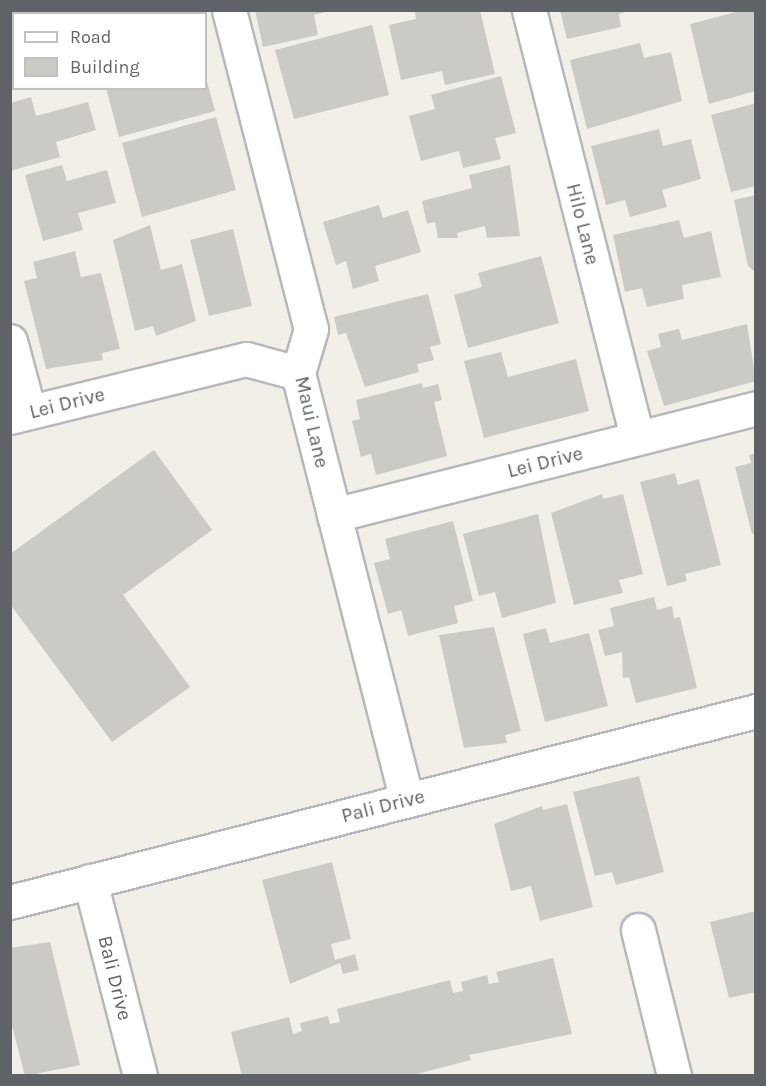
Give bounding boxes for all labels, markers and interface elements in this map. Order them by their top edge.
legend [12,12,207,90]
text: Road [70,26,111,48]
text: Building [70,56,140,78]
street label: Hilo Lane [561,181,605,267]
street label: Maui Lane [290,374,334,470]
street label: Lei Drive [27,382,107,424]
street label: Lei Drive [505,441,585,483]
street label: Pali Drive [339,784,427,828]
street label: Bali Drive [93,933,137,1023]

